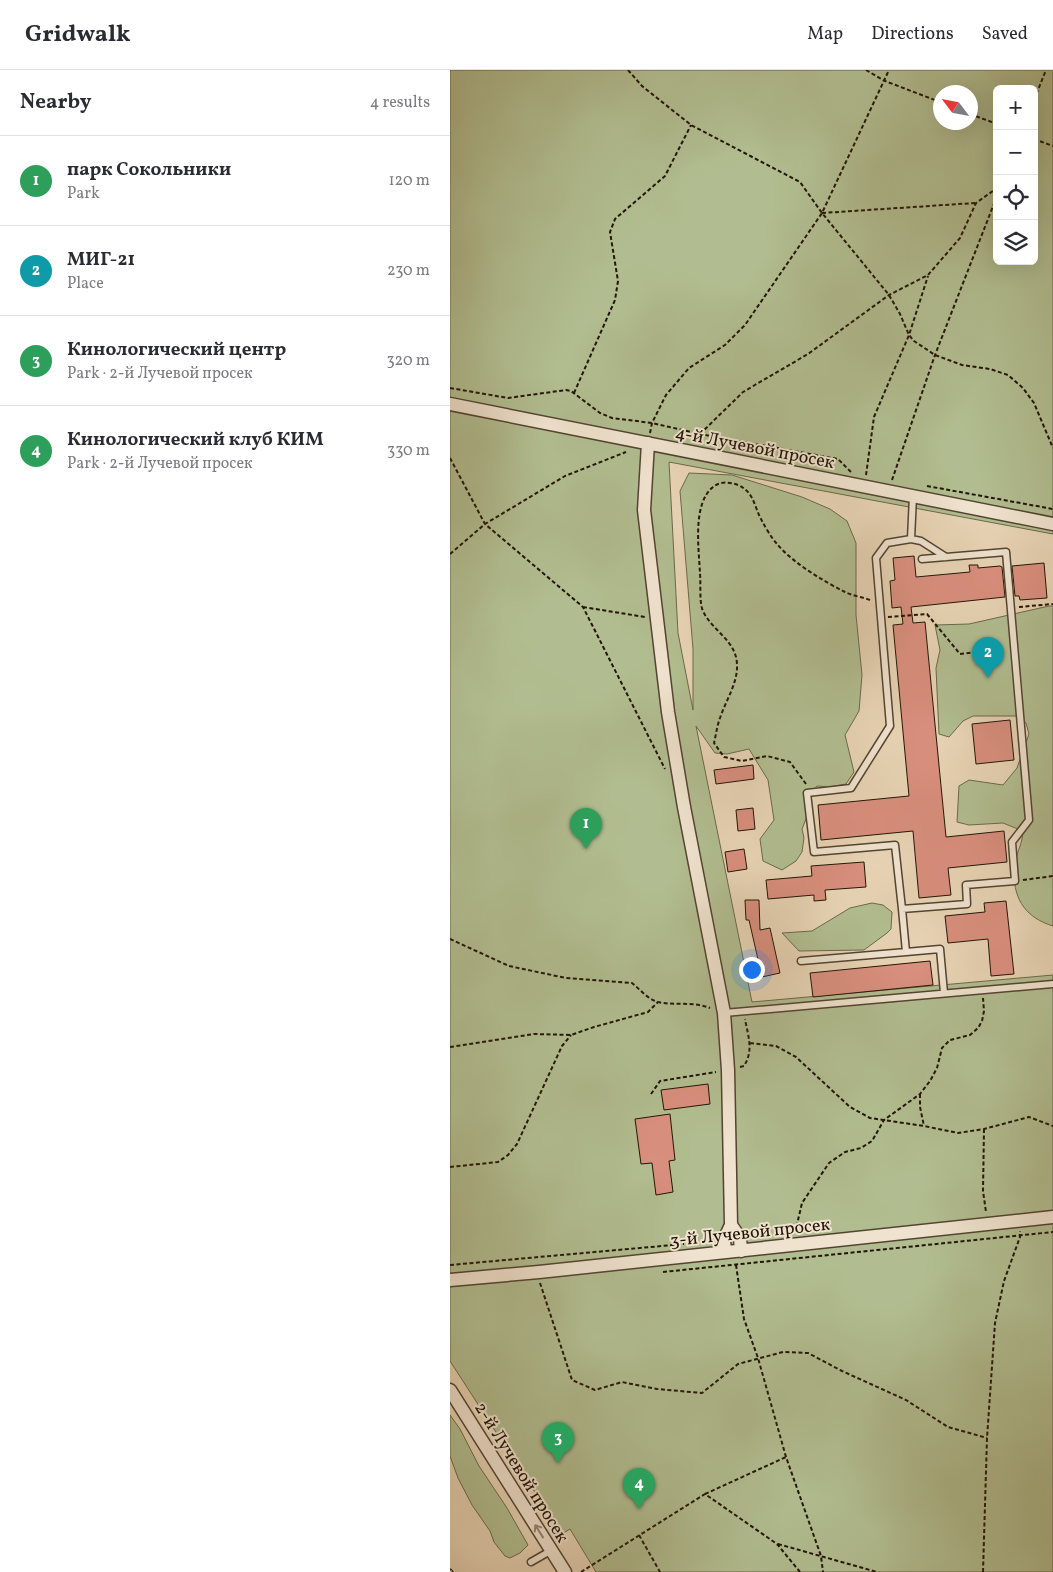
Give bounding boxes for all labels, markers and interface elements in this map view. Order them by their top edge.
text: Gridwalk [25,18,131,52]
text: Map [807,22,843,47]
text: Directions [871,22,954,47]
text: Saved [982,22,1028,47]
north arrow [933,85,978,130]
map controls [993,85,1038,265]
button: + [993,85,1038,130]
text: Nearby [20,88,91,117]
text: 4 results [370,92,430,114]
button: − [993,130,1038,175]
text: парк Сокольники [67,157,231,183]
text: 1 [33,170,39,192]
text: 120 m [388,170,430,192]
button: locate [993,175,1038,220]
text: Park [67,183,100,205]
button: layers [993,220,1038,265]
text: МИГ-21 [67,247,135,273]
text: 2 [32,260,40,282]
text: 230 m [387,260,430,282]
text: Place [67,273,104,295]
text: Кинологический центр [67,337,286,363]
text: 3 [32,350,40,372]
text: 320 m [386,350,430,372]
text: Park · 2-й Лучевой просек [67,363,253,385]
street label: 4-й Лучевой просек [673,421,837,476]
text: Кинологический клуб КИМ [67,427,324,453]
text: 4 [31,440,41,462]
text: 330 m [387,440,430,462]
text: Park · 2-й Лучевой просек [67,453,253,475]
pin: 2 [972,637,1004,678]
pin: 1 [570,808,602,849]
your location [739,957,765,983]
street label: 3-й Лучевой просек [669,1213,832,1254]
street label: 2-й Лучевой просек [467,1398,574,1548]
pin: 3 [542,1422,574,1463]
pin: 4 [623,1468,655,1509]
one-way arrow [534,1524,544,1538]

